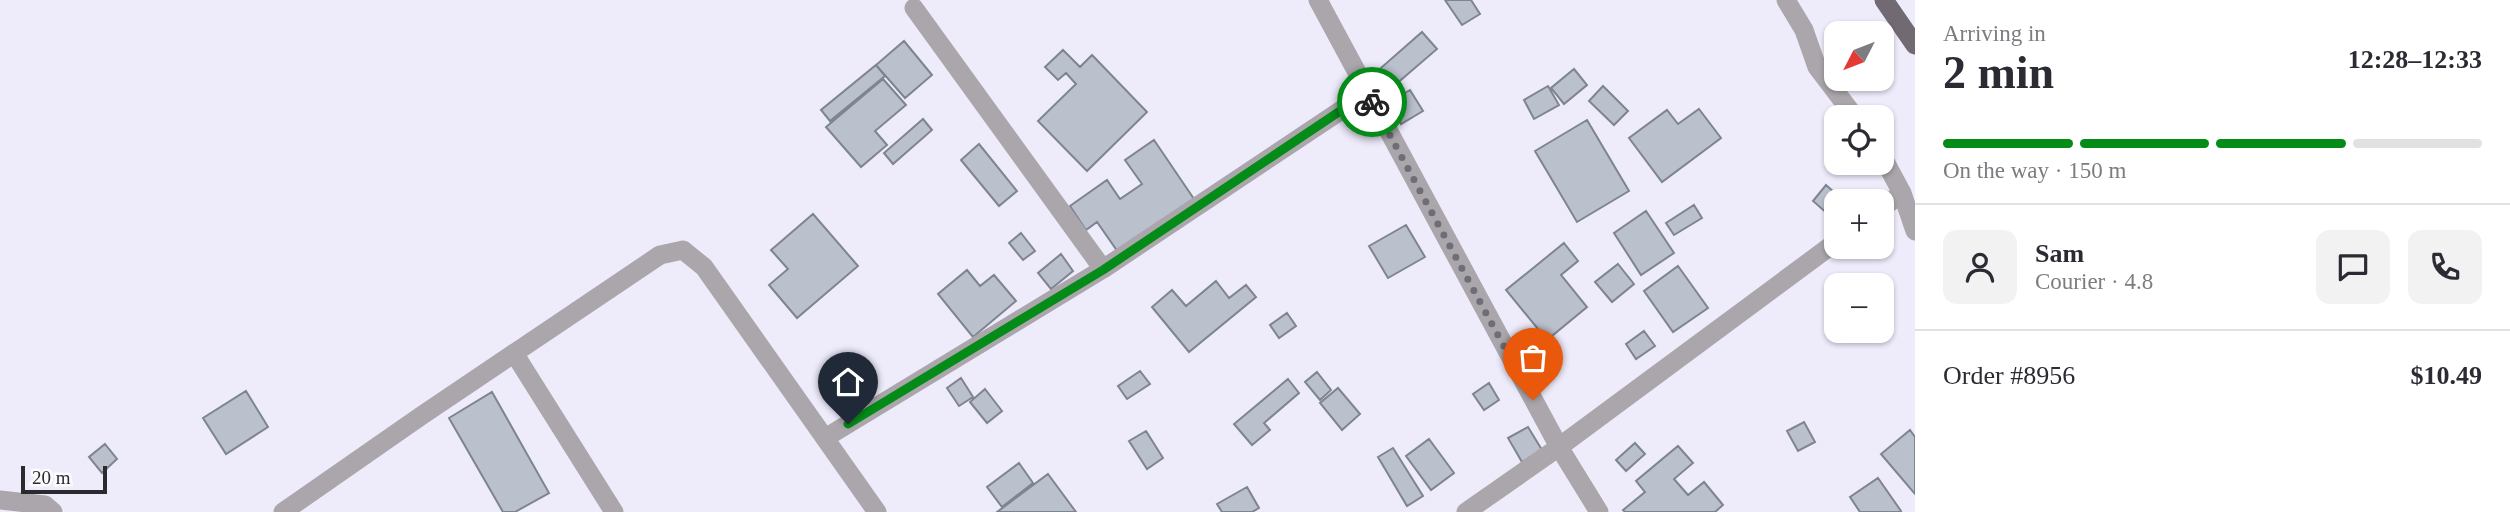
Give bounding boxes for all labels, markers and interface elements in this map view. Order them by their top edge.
north arrow [1824,21,1894,91]
map controls [1824,21,1894,343]
text: Arriving in [1943,21,2046,46]
text: 12:28–12:33 [2348,45,2482,74]
text: 2 min [1943,47,2054,98]
courier [1337,67,1407,137]
icon: bike [1353,83,1391,121]
button: locate [1824,105,1894,175]
text: On the way · 150 m [1943,158,2126,183]
button: + [1824,189,1894,259]
button: person [1943,230,2017,304]
button: chat [2316,230,2390,304]
button: phone [2408,230,2482,304]
text: Sam [2035,239,2084,268]
text: Courier · 4.8 [2035,269,2153,294]
button: − [1824,273,1894,343]
pin [1503,328,1563,400]
icon: bag [1514,339,1552,377]
pin [818,352,878,424]
text: Order #8956 [1943,361,2075,390]
text: $10.49 [2411,361,2482,390]
icon: home [829,363,867,401]
scale bar [21,463,107,495]
text: 20 m [32,467,71,488]

